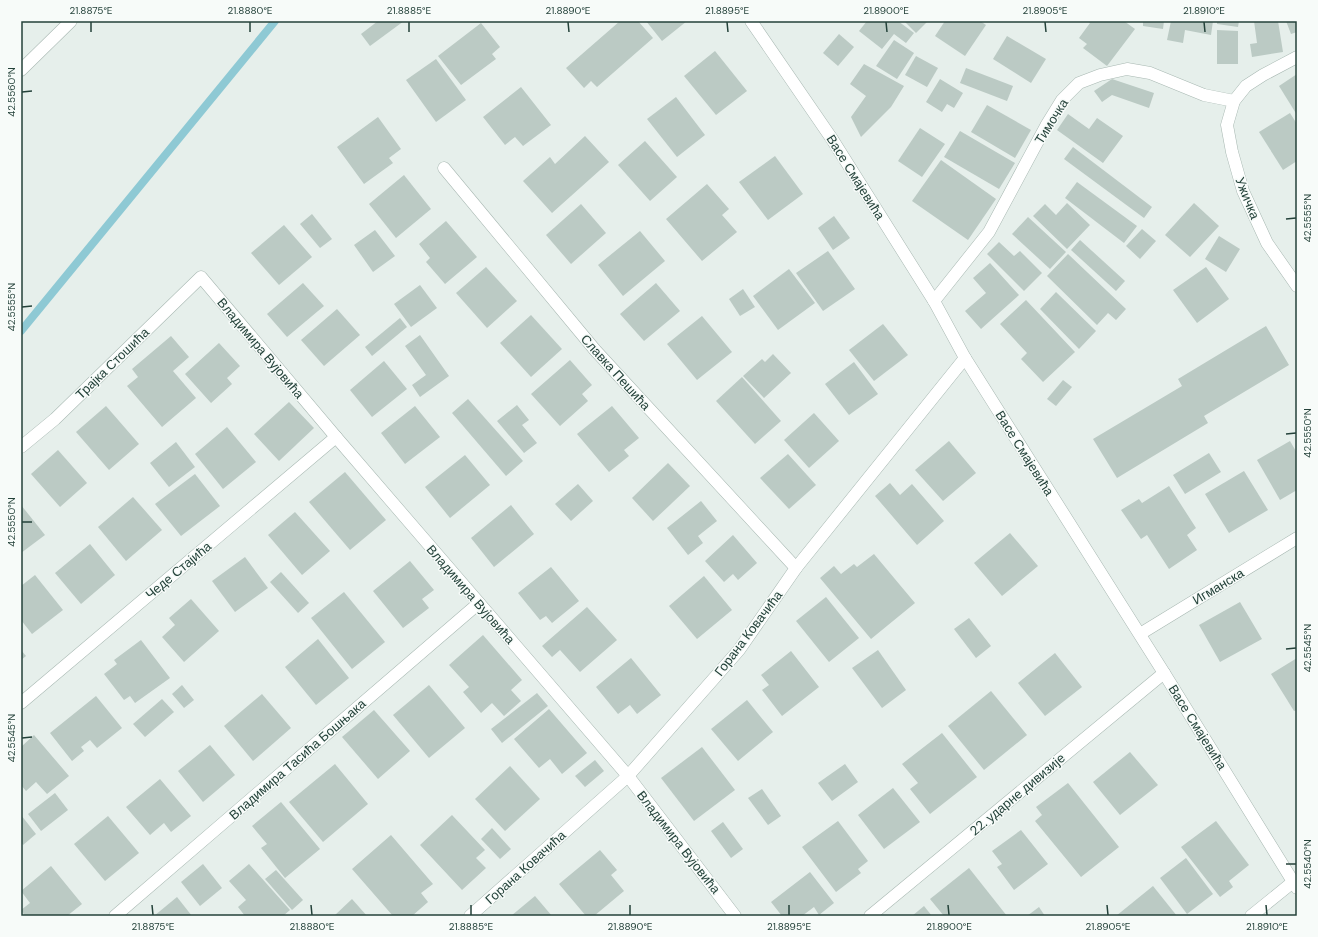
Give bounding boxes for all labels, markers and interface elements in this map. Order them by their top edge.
text: 21.8875°E [70,4,113,17]
text: 21.8880°E [227,4,273,17]
text: 21.8885°E [387,4,431,17]
text: 21.8890°E [546,4,591,17]
text: 21.8895°E [705,4,749,17]
text: 21.8900°E [863,4,909,17]
text: 21.8905°E [1023,4,1068,17]
text: 21.8910°E [1183,4,1225,17]
text: 42.5560°N [5,67,18,117]
street label: Тимочка [1031,95,1072,147]
street label: Васе Смајевића [823,131,889,224]
street label: Ужичка [1231,175,1264,222]
text: 42.5555°N [1301,194,1314,242]
text: 42.5555°N [5,283,18,331]
street label: Владимира Вујовића [214,295,308,403]
street label: Трајка Стошића [72,323,153,403]
street label: Славка Пешића [577,331,655,414]
street label: Васе Смајевића [992,407,1058,500]
text: 42.5550°N [1301,408,1314,458]
text: 42.5550°N [5,497,18,547]
street label: Чеде Стајића [142,537,215,603]
street label: Владимира Вујовића [423,541,519,648]
street label: Игманска [1189,564,1248,608]
street label: Горана Ковачића [711,587,787,679]
text: 42.5545°N [1301,624,1314,672]
street label: Васе Смајевића [1165,681,1231,774]
street label: Владимира Тасића Бошњака [225,695,370,823]
text: 42.5545°N [5,714,18,762]
street label: 22. ударне дивизије [966,750,1069,839]
street label: Владимира Вујовића [633,787,725,898]
street label: Горана Ковачића [481,826,570,908]
text: 42.5540°N [1301,839,1314,889]
text: 21.8875°E [132,920,175,933]
text: 21.8880°E [289,920,335,933]
text: 21.8885°E [449,920,493,933]
text: 21.8890°E [608,920,653,933]
text: 21.8895°E [767,920,811,933]
text: 21.8900°E [926,920,972,933]
text: 21.8905°E [1086,920,1131,933]
text: 21.8910°E [1246,920,1288,933]

